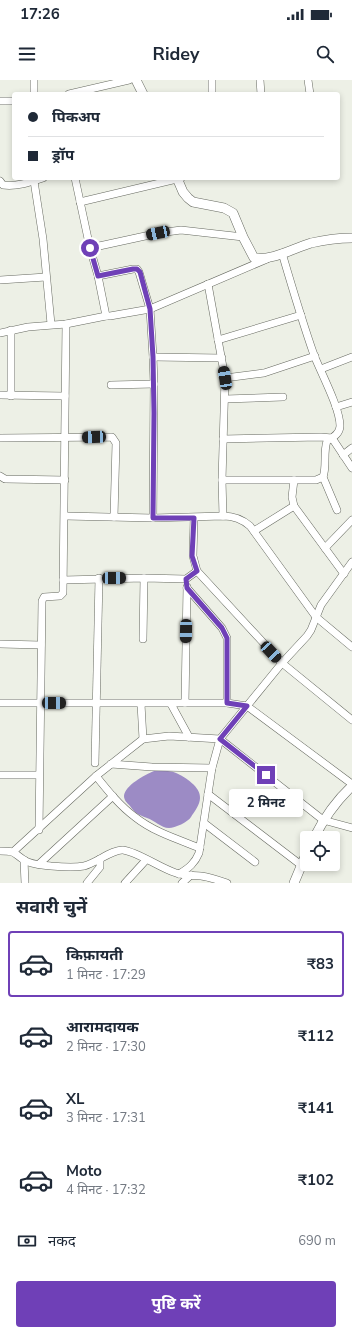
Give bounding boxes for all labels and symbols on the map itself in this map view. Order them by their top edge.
car [145,225,171,241]
route start [81,239,99,257]
car [217,365,233,391]
car [82,431,106,443]
car [102,572,126,584]
car [180,619,192,643]
car [258,639,284,665]
car [42,697,66,709]
route end [257,766,275,784]
callout: 2 मिनट [229,789,303,817]

